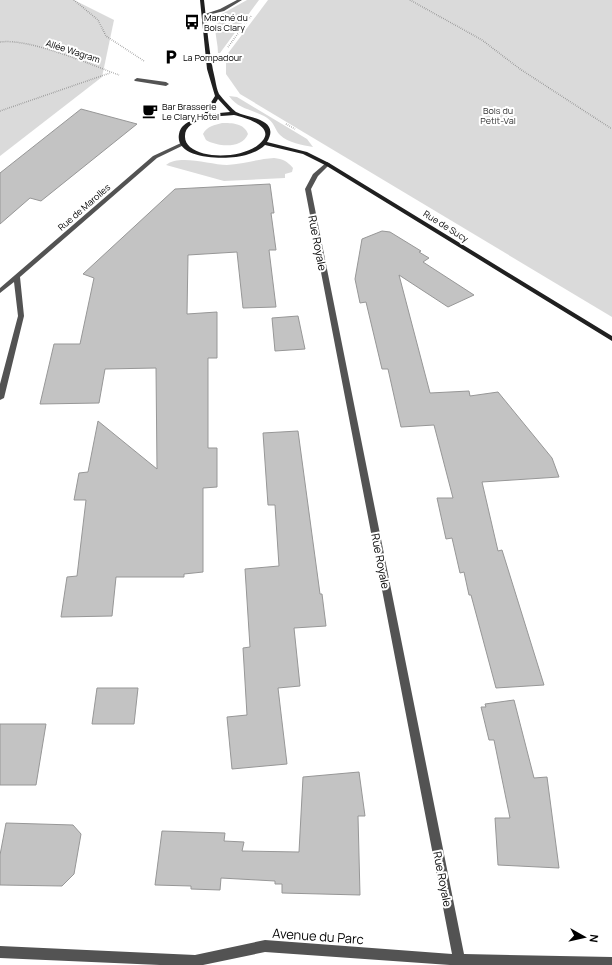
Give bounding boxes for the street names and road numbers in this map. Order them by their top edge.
street label: Allée Wagram [44,36,102,66]
street label: Rue de Marolles [55,180,113,233]
street label: Rue de Sucy [421,207,471,245]
street label: Rue Royale [305,214,331,272]
street label: Rue Royale [368,532,394,590]
street label: Rue Royale [430,850,456,908]
street label: Avenue du Parc [272,924,364,948]

